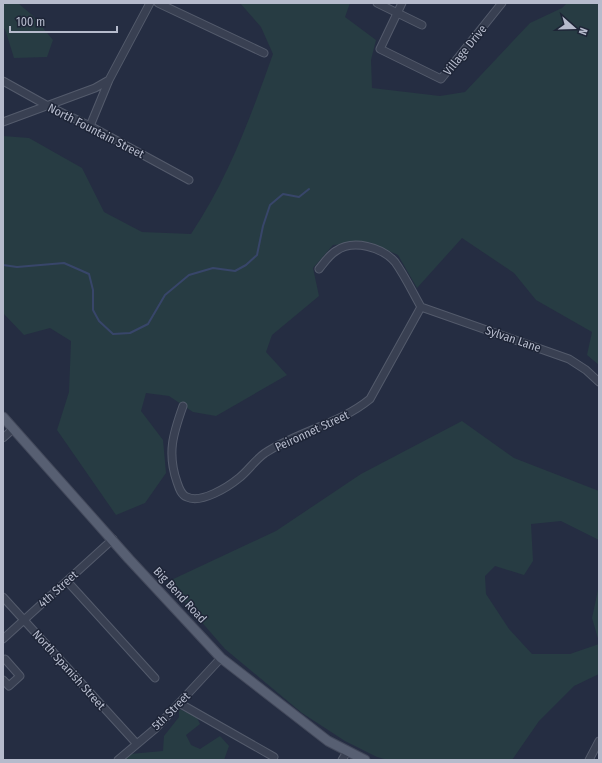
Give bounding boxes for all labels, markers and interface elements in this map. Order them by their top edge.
scale bar [10,8,117,34]
north arrow [554,8,594,48]
text: 100 m [16,15,45,29]
street label: Village Drive [440,22,490,78]
text: N [576,26,590,37]
street label: North Fountain Street [46,101,146,161]
street label: Sylvan Lane [483,323,543,355]
street label: Peironnet Street [273,408,351,454]
street label: Big Bend Road [151,564,209,626]
street label: 4th Street [35,568,81,610]
street label: North Spanish Street [30,627,108,713]
street label: 5th Street [149,689,193,733]

